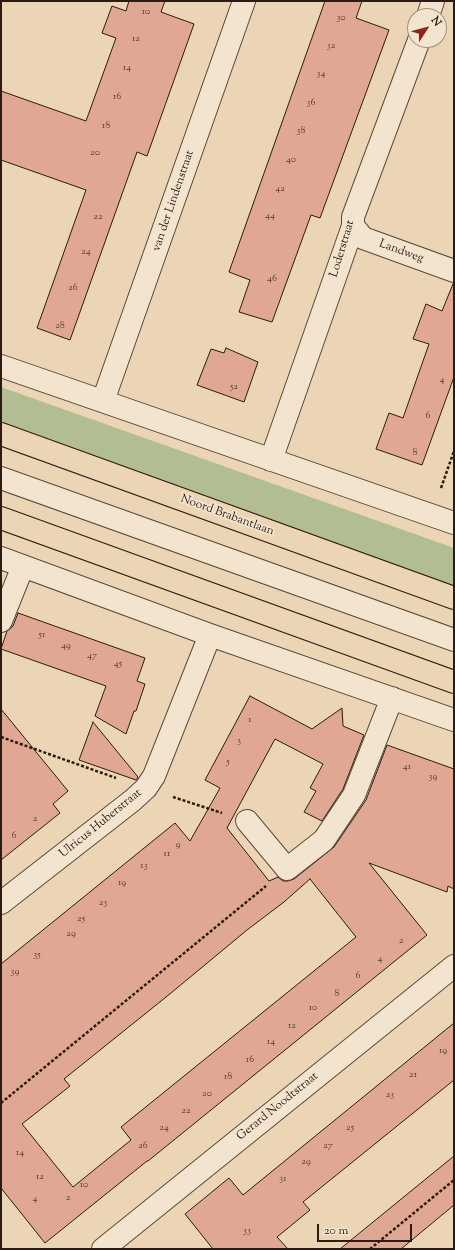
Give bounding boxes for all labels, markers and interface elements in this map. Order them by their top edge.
house number: 10 [142,6,150,18]
north arrow [407,8,447,48]
house number: 30 [336,12,346,24]
text: N [427,13,445,30]
house number: 12 [132,33,140,45]
house number: 32 [327,40,335,52]
house number: 14 [123,62,131,74]
house number: 34 [316,68,326,80]
house number: 16 [113,91,121,103]
house number: 36 [307,97,315,109]
house number: 18 [102,120,110,132]
house number: 38 [296,125,306,137]
house number: 20 [90,147,100,159]
street label: van der Lindenstraat [150,148,198,254]
house number: 40 [286,154,296,166]
house number: 42 [275,183,285,195]
house number: 44 [265,210,275,222]
house number: 22 [93,211,103,223]
street label: Loderstraat [328,219,358,279]
street label: Landweg [377,237,425,267]
house number: 24 [81,246,91,258]
house number: 46 [267,273,277,285]
house number: 26 [68,282,78,294]
house number: 28 [55,320,65,332]
house number: 4 [439,374,445,386]
house number: 52 [230,381,238,393]
house number: 6 [426,410,430,422]
house number: 8 [413,447,417,459]
street label: Noord Brabantlaan [178,492,276,540]
house number: 51 [39,629,45,641]
house number: 49 [61,640,71,652]
house number: 47 [87,650,97,662]
house number: 45 [114,658,122,670]
house number: 1 [248,714,252,726]
house number: 3 [237,735,241,747]
house number: 5 [226,756,230,768]
house number: 41 [403,761,411,773]
house number: 39 [429,771,437,783]
street label: Ulricus Huberstraat [57,786,145,862]
house number: 2 [33,813,37,825]
house number: 6 [12,830,16,842]
house number: 9 [176,839,180,851]
house number: 11 [164,848,170,860]
house number: 13 [140,860,148,872]
house number: 19 [118,877,126,889]
house number: 23 [99,897,107,909]
house number: 25 [77,913,85,925]
house number: 29 [66,928,76,940]
house number: 2 [399,935,403,947]
house number: 35 [33,949,41,961]
house number: 4 [377,953,383,965]
house number: 39 [11,966,19,978]
house number: 6 [356,970,360,982]
house number: 8 [335,988,339,1000]
house number: 10 [309,1002,317,1014]
house number: 12 [288,1020,296,1032]
house number: 14 [267,1036,275,1048]
house number: 19 [439,1045,447,1057]
house number: 16 [246,1054,254,1066]
house number: 21 [409,1069,417,1081]
street label: Gerard Noodtstraat [234,1070,322,1144]
house number: 18 [224,1071,232,1083]
house number: 20 [202,1088,212,1100]
house number: 23 [386,1089,394,1101]
house number: 22 [181,1105,191,1117]
house number: 24 [159,1122,169,1134]
house number: 25 [346,1122,354,1134]
house number: 26 [138,1140,148,1152]
house number: 27 [323,1140,333,1152]
house number: 14 [16,1147,24,1159]
house number: 29 [301,1156,311,1168]
house number: 12 [36,1171,44,1183]
house number: 31 [279,1173,287,1185]
house number: 10 [80,1179,88,1191]
house number: 2 [66,1192,70,1204]
house number: 4 [32,1193,38,1205]
scale bar [319,1216,414,1242]
text: 20 m [324,1222,348,1240]
house number: 33 [243,1225,251,1237]

